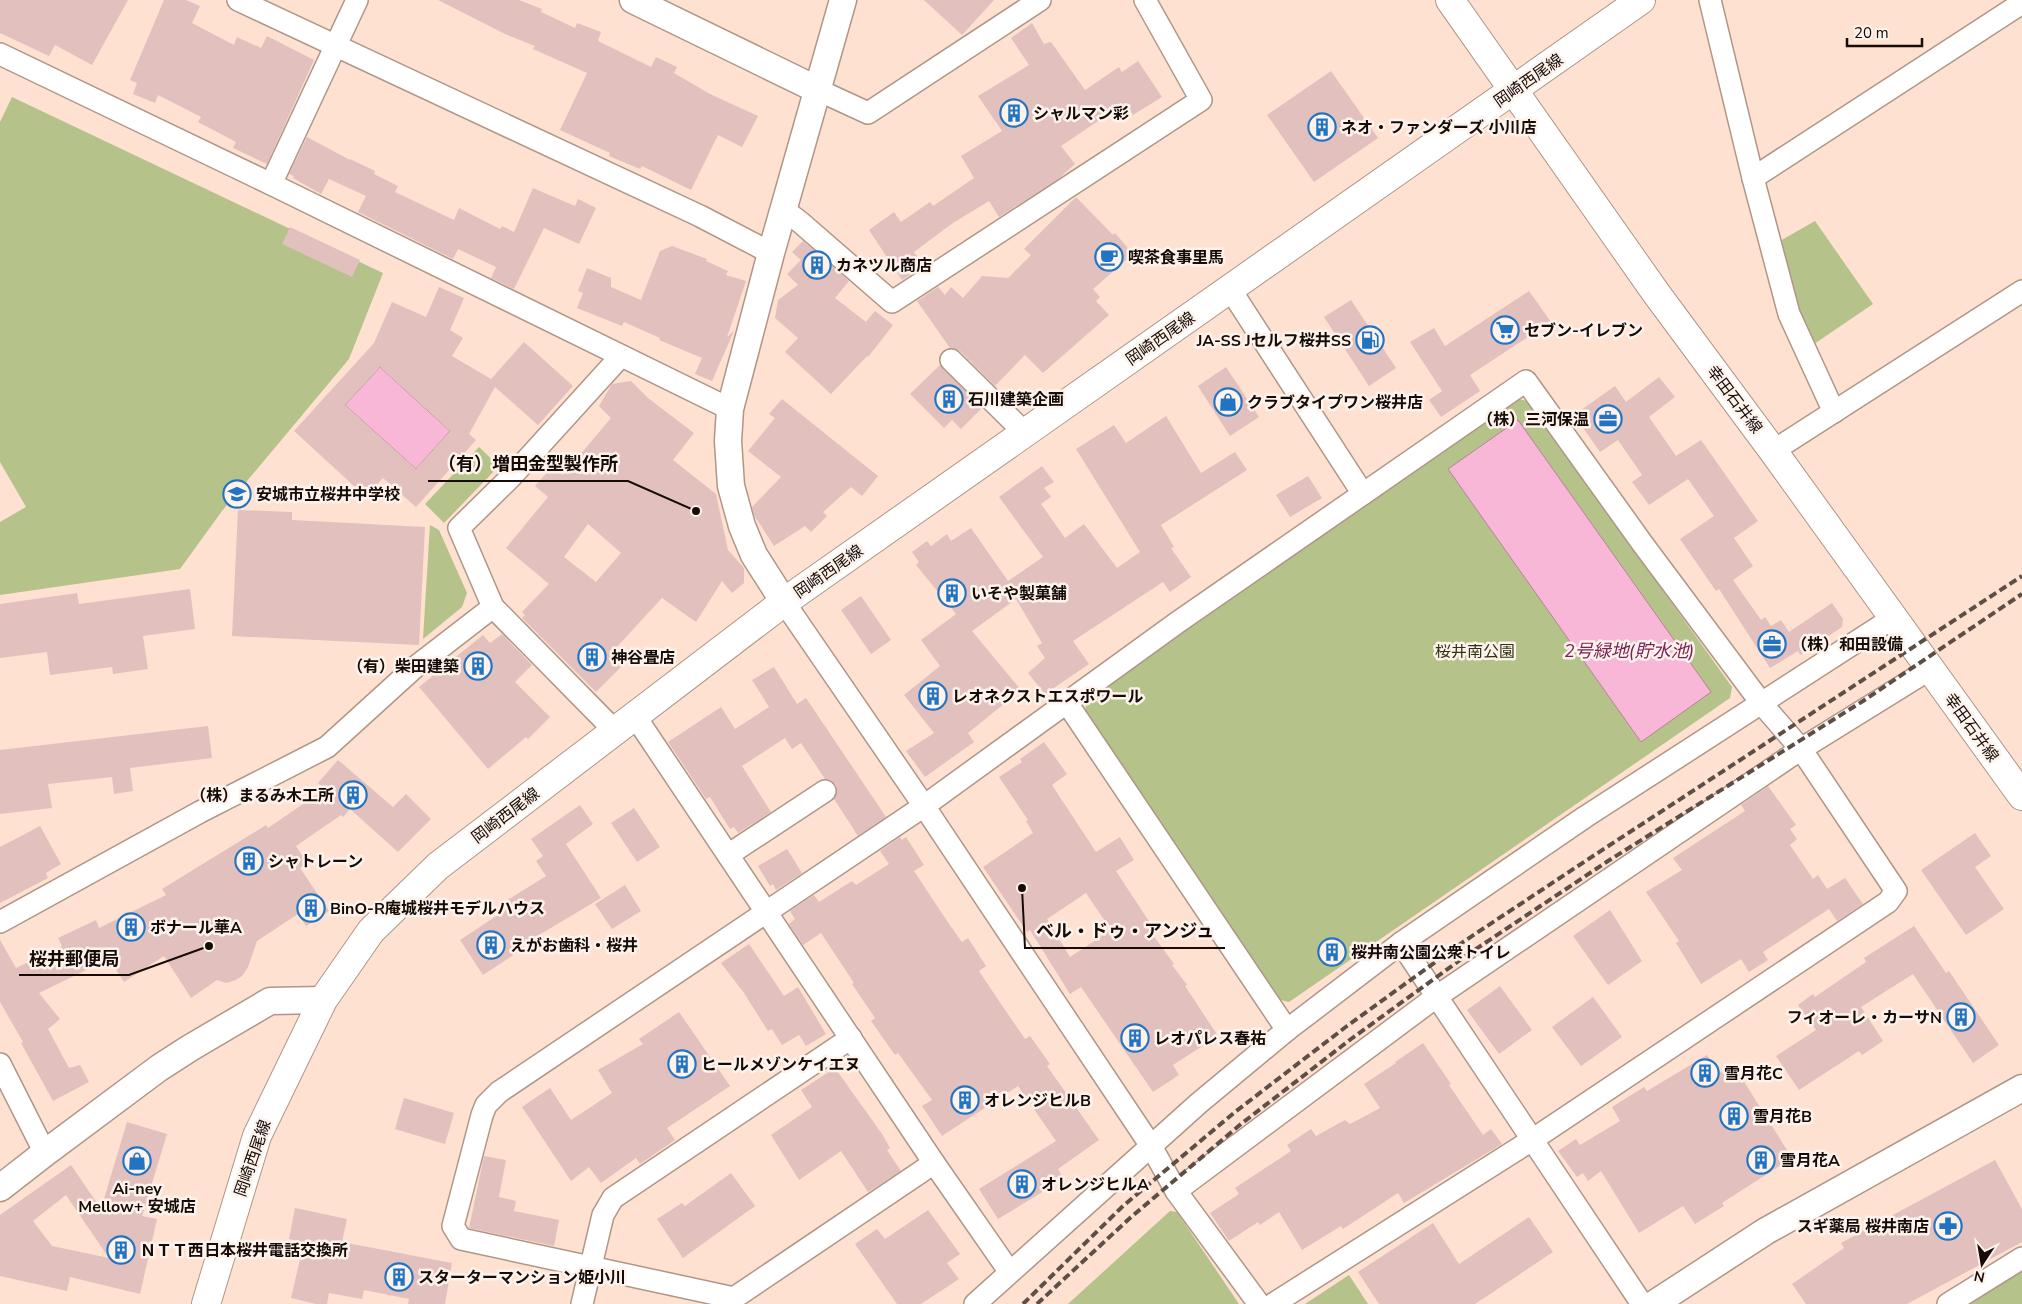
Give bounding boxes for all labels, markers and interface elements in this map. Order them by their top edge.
scale bar [1847,15,1922,47]
text: 20 m [1854,23,1889,43]
street label: 岡崎西尾線 [1489,49,1568,113]
building icon: シャルマン彩 [999,98,1029,128]
place label: シャルマン彩 [1033,103,1129,125]
building icon: ネオ・ファンダーズ 小川店 [1307,112,1337,142]
place label: ネオ・ファンダーズ 小川店 [1341,117,1537,139]
cafe icon: 喫茶食事里馬 [1094,242,1124,272]
place label: 喫茶食事里馬 [1128,247,1224,269]
building icon: カネツル商店 [802,250,832,280]
place label: カネツル商店 [836,255,932,277]
street label: 岡崎西尾線 [1121,307,1200,371]
supermarket icon: セブン-イレブン [1490,315,1520,345]
place label: セブン-イレブン [1524,320,1643,342]
fuel station icon: JA-SS Jセルフ桜井SS [1355,325,1385,355]
place label: JA-SS Jセルフ桜井SS [1196,330,1351,352]
street label: 幸田石井線 [1701,361,1767,438]
building icon: 石川建築企画 [934,384,964,414]
shop icon: クラブタイプワン桜井店 [1213,387,1243,417]
place label: 石川建築企画 [968,389,1064,411]
place label: クラブタイプワン桜井店 [1247,392,1423,414]
office icon: （株）三河保温 [1593,404,1623,434]
place label: （株）三河保温 [1477,409,1589,431]
callout: （有）増田金型製作所 [428,448,628,481]
text: （有）増田金型製作所 [438,452,618,476]
school or university icon: 安城市立桜井中学校 [222,479,252,509]
place label: 安城市立桜井中学校 [256,484,400,506]
street label: 岡崎西尾線 [789,540,868,604]
building icon: いそや製菓舗 [937,578,967,608]
place label: いそや製菓舗 [971,583,1067,605]
office icon: （株）和田設備 [1757,629,1787,659]
place label: （株）和田設備 [1791,634,1903,656]
water label: 2号緑地(貯水池) [1564,639,1694,663]
park label: 桜井南公園 [1435,641,1515,663]
building icon: 神谷畳店 [577,642,607,672]
place label: 神谷畳店 [611,647,675,669]
building icon: （有）柴田建築 [463,651,493,681]
place label: （有）柴田建築 [347,656,459,678]
building icon: レオネクストエスポワール [918,681,948,711]
place label: レオネクストエスポワール [952,686,1144,708]
street label: 幸田石井線 [1939,689,2004,766]
building icon: （株）まるみ木工所 [338,780,368,810]
street label: 岡崎西尾線 [467,783,544,849]
place label: （株）まるみ木工所 [190,785,334,807]
building icon: シャトレーン [234,846,264,876]
place label: シャトレーン [268,851,363,873]
building icon: BinO‐R庵城桜井モデルハウス [296,893,326,923]
place label: BinO‐R庵城桜井モデルハウス [330,898,545,920]
building icon: ボナール華A [116,912,146,942]
callout: ベル・ドゥ・アンジュ [1025,915,1225,948]
place label: ボナール華A [150,917,242,939]
text: ベル・ドゥ・アンジュ [1036,919,1214,943]
building icon: えがお歯科・桜井 [476,930,506,960]
place label: えがお歯科・桜井 [510,935,638,957]
building icon: 桜井南公園公衆トイレ [1317,937,1347,967]
callout: 桜井郵便局 [19,942,129,975]
place label: 桜井南公園公衆トイレ [1351,942,1511,964]
text: 桜井郵便局 [29,947,119,971]
building icon: フィオーレ・カーサN [1946,1002,1976,1032]
place label: フィオーレ・カーサN [1787,1007,1942,1029]
building icon: レオパレス春祐 [1120,1023,1150,1053]
place label: レオパレス春祐 [1154,1028,1266,1050]
building icon: ヒールメゾンケイエヌ [667,1049,697,1079]
place label: ヒールメゾンケイエヌ [701,1054,861,1076]
building icon: 雪月花C [1690,1058,1720,1088]
place label: 雪月花C [1724,1063,1783,1085]
building icon: オレンジヒルB [950,1085,980,1115]
place label: オレンジヒルB [984,1090,1091,1112]
building icon: 雪月花B [1719,1101,1749,1131]
place label: 雪月花B [1753,1106,1812,1128]
street label: 岡崎西尾線 [230,1117,276,1200]
building icon: 雪月花A [1746,1145,1776,1175]
shop icon: Ai-ney Mellow+ 安城店 [122,1146,152,1176]
place label: 雪月花A [1780,1150,1840,1172]
building icon: オレンジヒルA [1007,1169,1037,1199]
place label: オレンジヒルA [1041,1174,1149,1196]
place label: Ai-ney Mellow+ 安城店 [78,1178,196,1218]
pharmacy icon: スギ薬局 桜井南店 [1933,1211,1963,1241]
place label: スギ薬局 桜井南店 [1797,1216,1929,1238]
building icon: ＮＴＴ西日本桜井電話交換所 [106,1235,136,1265]
north arrow [1957,1239,2007,1289]
place label: ＮＴＴ西日本桜井電話交換所 [140,1240,348,1262]
building icon: スターターマンション姫小川 [384,1262,414,1292]
text: N [1972,1266,1987,1287]
place label: スターターマンション姫小川 [418,1267,626,1289]

